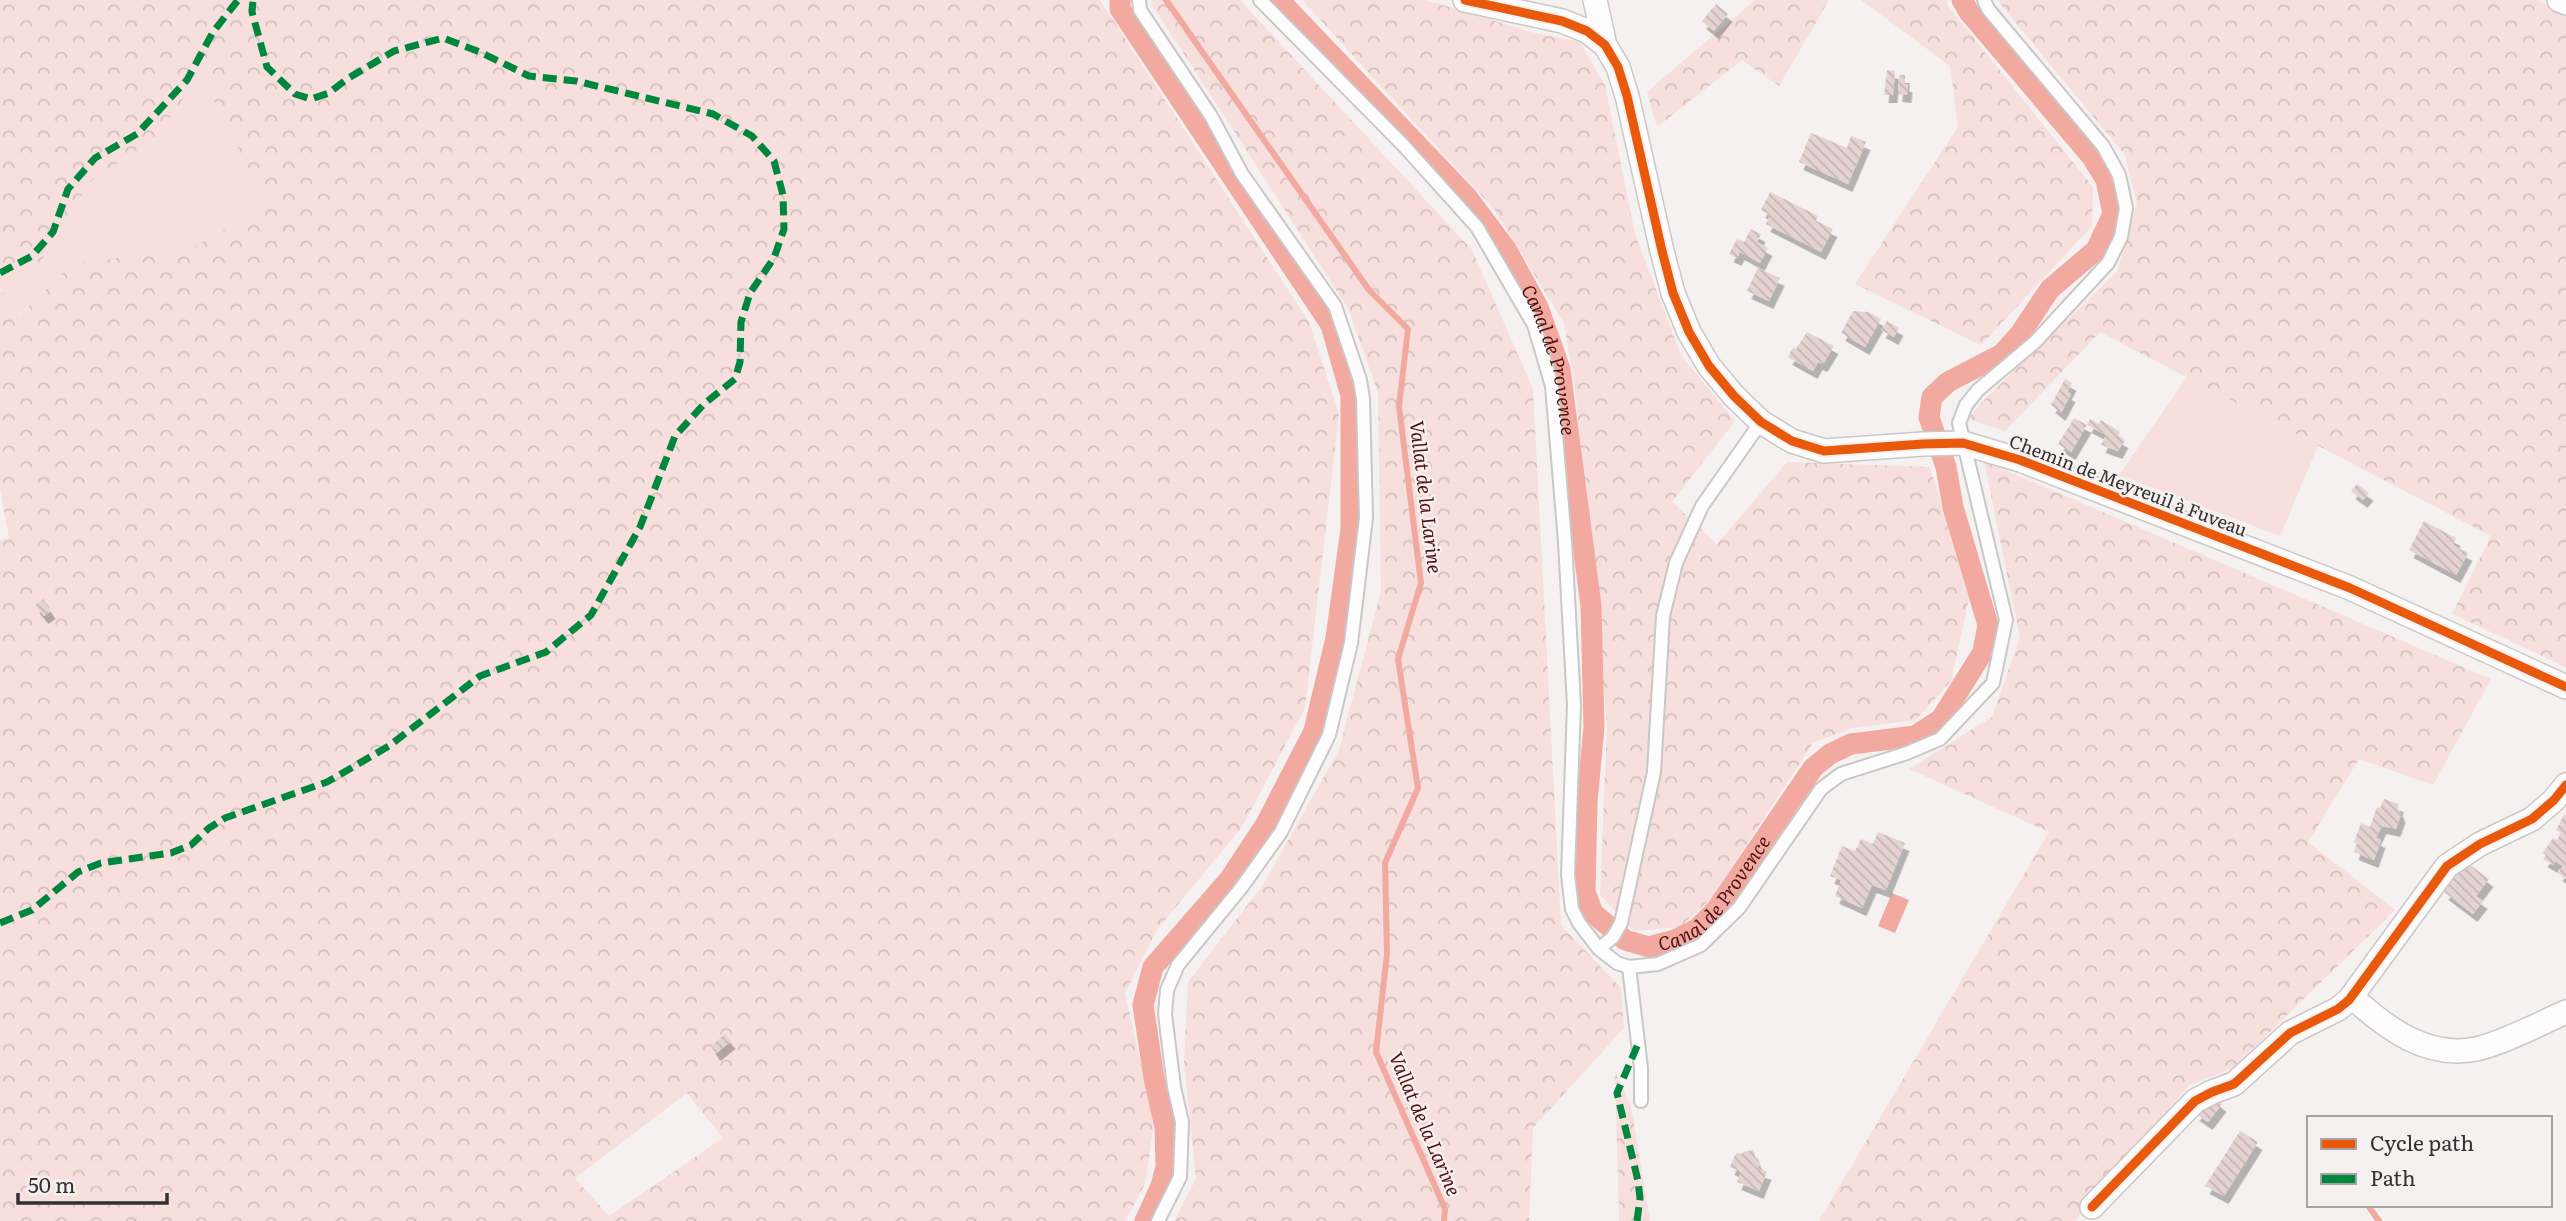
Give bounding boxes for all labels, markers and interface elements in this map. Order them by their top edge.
water label: Canal de Provence [1515,279,1584,437]
water label: Vallat de la Larine [1404,419,1450,575]
street label: Chemin de Meyreuil à Fuveau [2006,427,2251,543]
water label: Canal de Provence [1654,829,1776,957]
water label: Vallat de la Larine [1383,1047,1469,1200]
legend [2307,1116,2552,1207]
text: Cycle path [2370,1126,2474,1157]
text: Path [2370,1161,2416,1192]
scale bar [18,1162,166,1206]
text: 50 m [28,1168,75,1199]

